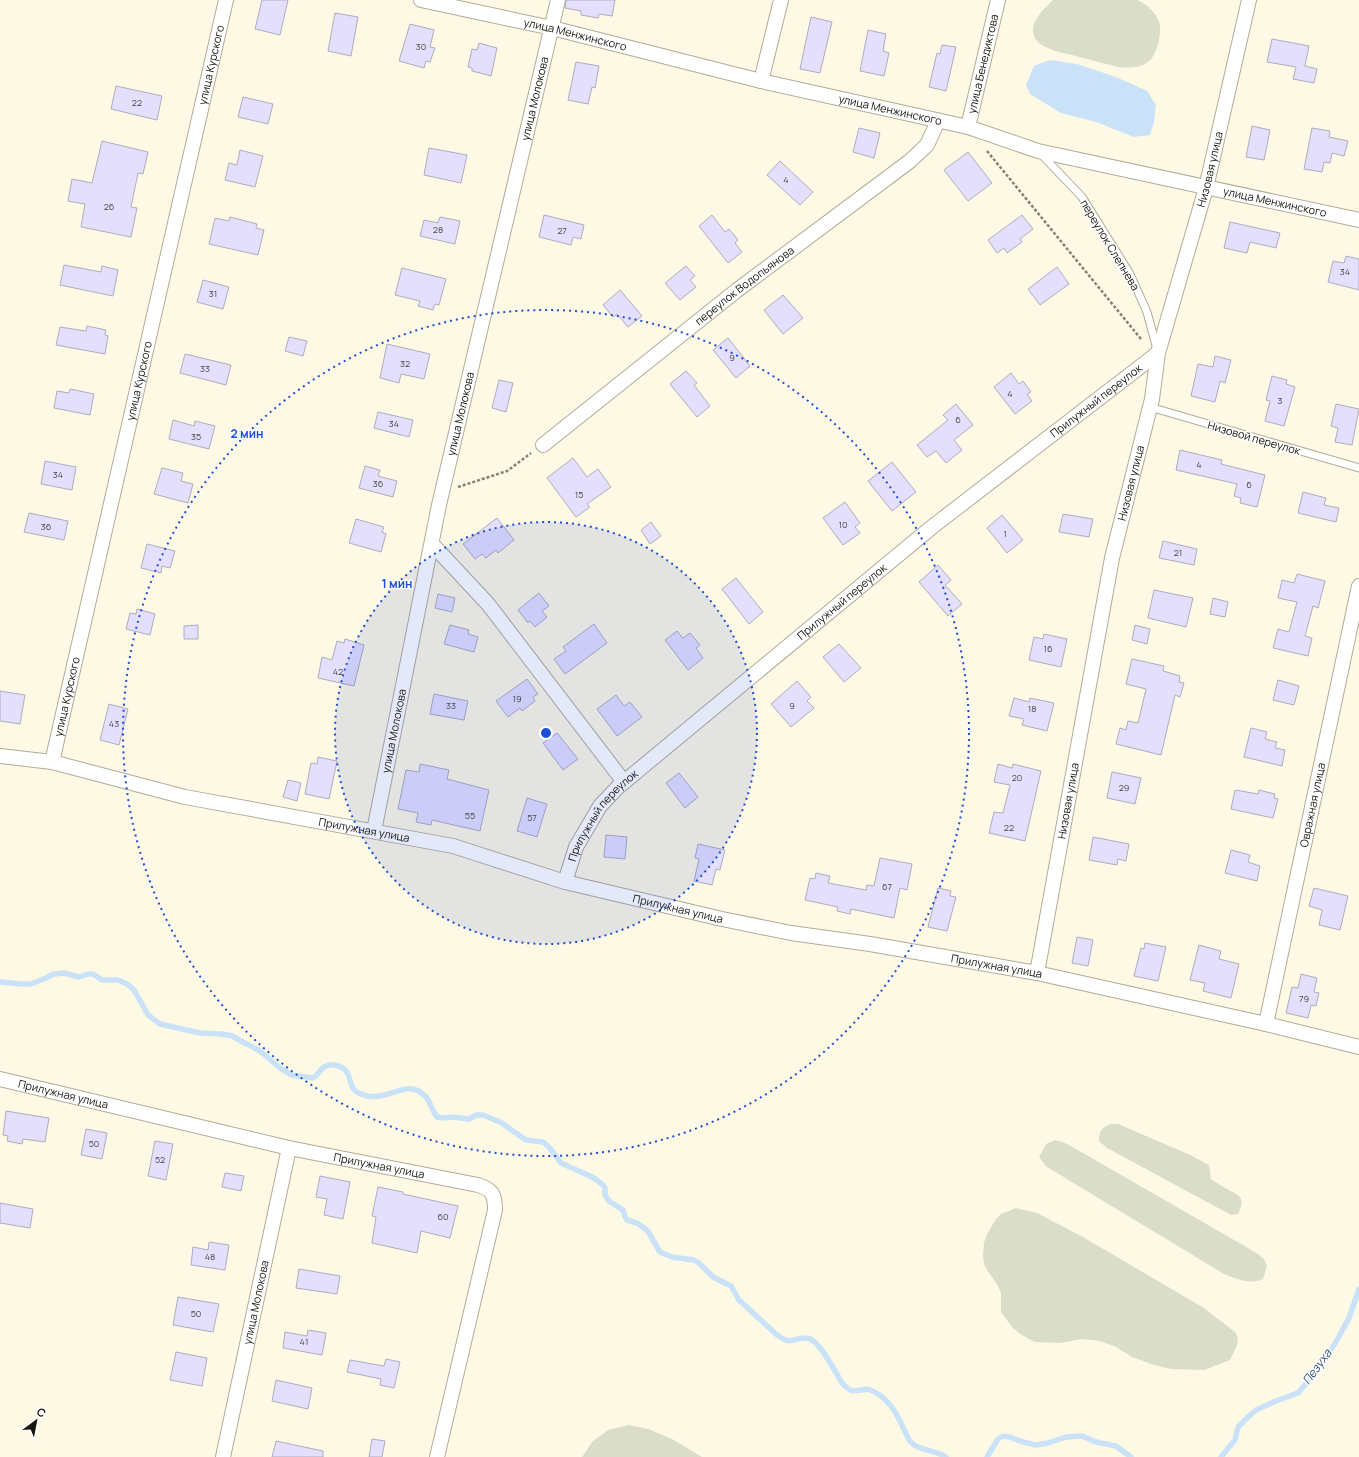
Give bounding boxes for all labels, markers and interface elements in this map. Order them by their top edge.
street label: улица Бенедиктова [963,12,1001,115]
street label: улица Менжинского [522,14,629,54]
street label: улица Курского [194,23,227,106]
house number: 30 [416,40,426,53]
street label: улица Молокова [517,55,551,142]
street label: улица Менжинского [837,90,944,128]
house number: 22 [132,96,142,109]
street label: Низовая улица [1193,130,1226,209]
house number: 4 [783,173,789,186]
street label: улица Менжинского [1222,183,1329,220]
street label: переулок Слепнева [1077,197,1143,293]
house number: 26 [104,200,115,213]
house number: 28 [433,223,443,236]
house number: 27 [557,224,567,237]
street label: переулок Водопьянова [691,242,797,328]
house number: 34 [1340,265,1350,278]
house number: 31 [209,287,217,300]
street label: улица Курского [122,339,155,422]
house number: 9 [729,351,735,364]
house number: 32 [400,357,410,370]
street label: Прилужный переулок [1047,360,1145,440]
house number: 33 [200,362,210,375]
street label: улица Молокова [443,370,477,457]
house number: 4 [1007,387,1013,400]
house number: 3 [1278,394,1283,407]
house number: 6 [955,413,961,426]
house number: 34 [389,417,399,430]
street label: Низовой переулок [1206,417,1303,458]
text: 2 мин [230,425,264,442]
house number: 35 [191,430,201,443]
street label: Низовая улица [1114,444,1147,522]
house number: 4 [1196,458,1202,471]
house number: 34 [53,468,63,481]
house number: 36 [373,477,384,490]
house number: 6 [1246,478,1252,491]
house number: 15 [575,488,583,501]
house number: 10 [839,518,848,531]
house number: 36 [41,520,52,533]
house number: 1 [1003,527,1007,540]
house number: 21 [1174,546,1182,559]
street label: Прилужный переулок [794,559,890,643]
text: 1 мин [381,575,413,592]
house number: 16 [1043,642,1053,655]
street label: улица Курского [50,655,83,738]
house number: 42 [333,665,343,678]
street label: улица Молокова [378,687,409,774]
house number: 19 [512,692,522,705]
house number: 33 [446,699,456,712]
house number: 9 [789,699,795,712]
house number: 18 [1028,702,1036,715]
house number: 43 [109,717,119,730]
centre of rings [539,726,553,740]
street label: Низовая улица [1053,761,1082,840]
street label: Овражная улица [1296,761,1328,849]
street label: Прилужный переулок [564,765,641,863]
house number: 20 [1012,771,1022,784]
house number: 29 [1119,781,1129,794]
house number: 55 [465,809,475,822]
house number: 57 [527,811,537,824]
street label: Прилужная улица [318,814,411,845]
house number: 22 [1004,821,1014,834]
house number: 67 [882,880,893,893]
street label: Прилужная улица [631,890,725,926]
street label: Прилужная улица [950,950,1044,981]
house number: 79 [1299,992,1309,1005]
street label: Прилужная улица [17,1076,110,1112]
house number: 50 [89,1137,99,1150]
street label: Прилужная улица [333,1149,426,1181]
house number: 52 [155,1153,165,1166]
house number: 60 [437,1210,449,1223]
house number: 48 [205,1250,215,1263]
street label: улица Молокова [239,1259,272,1346]
house number: 50 [191,1307,201,1320]
house number: 41 [300,1335,308,1348]
water label: Пезуха [1298,1344,1336,1388]
north arrow [16,1401,56,1441]
text: С [34,1404,49,1421]

